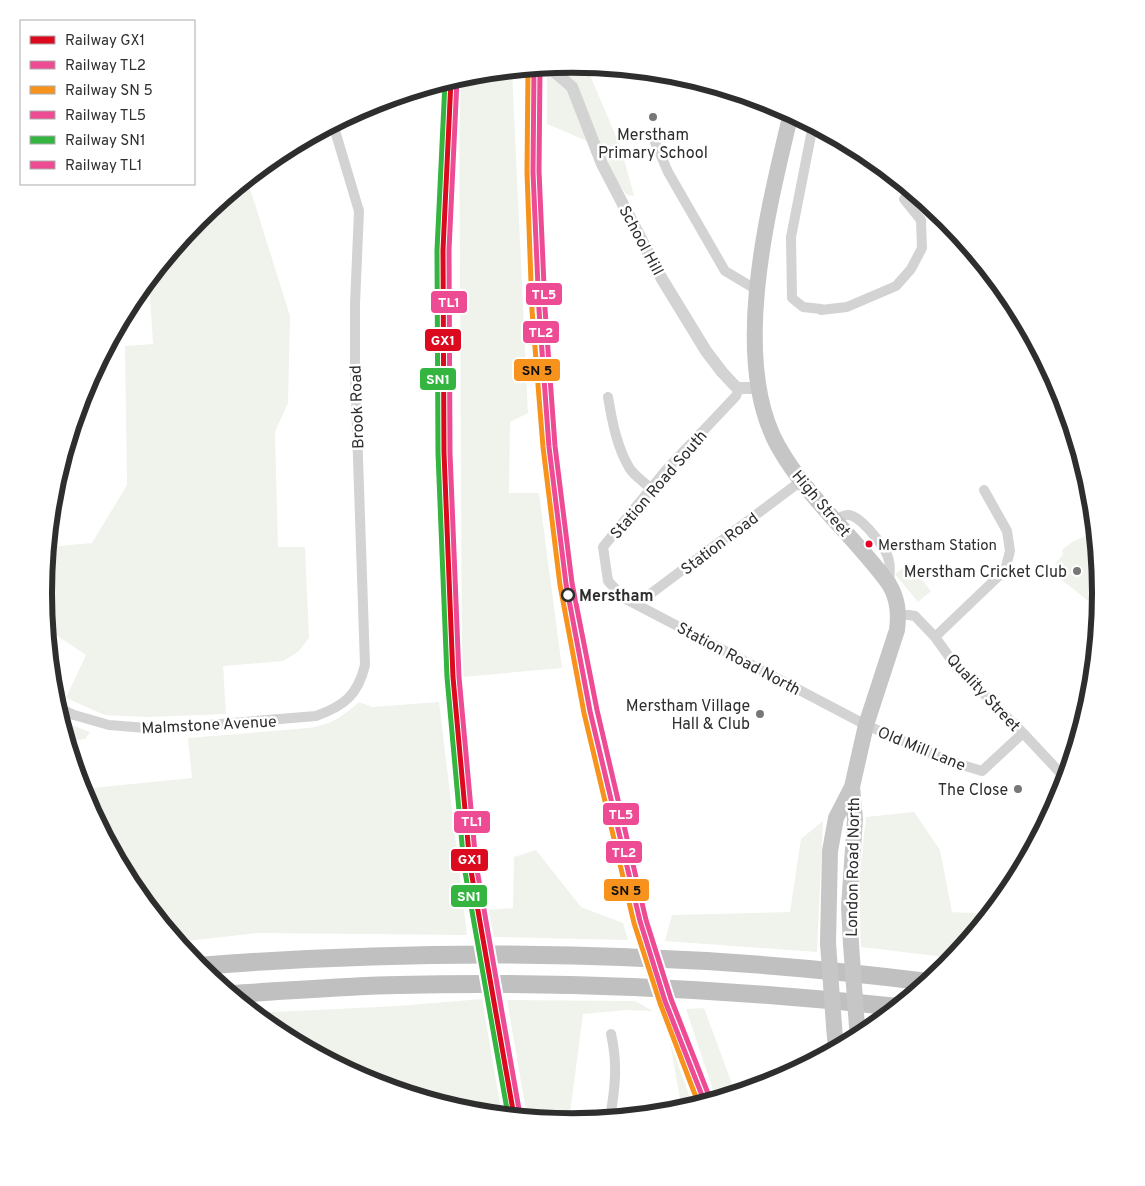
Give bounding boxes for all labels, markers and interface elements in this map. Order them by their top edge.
legend [20,20,195,185]
text: Railway GX1 [65,32,145,51]
text: Railway TL2 [65,57,146,76]
text: Railway SN 5 [65,82,153,101]
text: Railway TL5 [65,107,146,126]
marker: Merstham Primary School [647,111,659,123]
place label: Merstham Primary School [598,126,708,164]
text: Railway SN1 [65,132,146,151]
text: Railway TL1 [65,157,142,176]
street label: School Hill [614,203,667,279]
line badge: TL5 [525,282,563,306]
text: TL5 [532,287,556,304]
line badge: TL1 [430,290,468,314]
text: TL1 [438,295,460,312]
line badge: TL2 [522,320,560,344]
text: TL2 [529,325,553,342]
line badge: GX1 [424,328,462,352]
text: GX1 [431,333,455,350]
line badge: SN 5 [513,358,561,382]
text: SN 5 [522,363,552,380]
street label: Brook Road [347,365,369,449]
line badge: SN1 [419,367,457,391]
text: SN1 [426,372,450,389]
street label: Station Road South [607,427,712,544]
street label: High Street [787,467,854,542]
street label: Station Road [677,509,763,580]
place label: Merstham Station [878,537,997,556]
marker: Merstham Station [864,539,874,549]
place label: Merstham Cricket Club [904,563,1067,583]
marker: Merstham Cricket Club [1071,565,1083,577]
place label: Merstham [579,587,654,607]
marker: Merstham [561,588,575,602]
street label: Station Road North [673,619,803,701]
street label: Quality Street [941,650,1024,737]
place label: Merstham Village Hall & Club [626,697,750,735]
marker: Merstham Village Hall & Club [754,708,766,720]
street label: Malmstone Avenue [141,712,277,740]
street label: Old Mill Lane [874,723,968,777]
place label: The Close [938,781,1008,801]
marker: The Close [1012,783,1024,795]
street label: London Road North [843,797,865,937]
line badge: TL5 [602,802,640,826]
text: TL5 [609,807,633,824]
line badge: TL1 [453,810,491,834]
text: TL1 [461,814,483,831]
line badge: TL2 [605,840,643,864]
text: TL2 [612,845,636,862]
line badge: GX1 [450,848,489,872]
text: GX1 [458,852,482,869]
line badge: SN 5 [603,878,650,902]
text: SN 5 [611,883,641,900]
line badge: SN1 [450,884,488,908]
text: SN1 [457,889,481,906]

